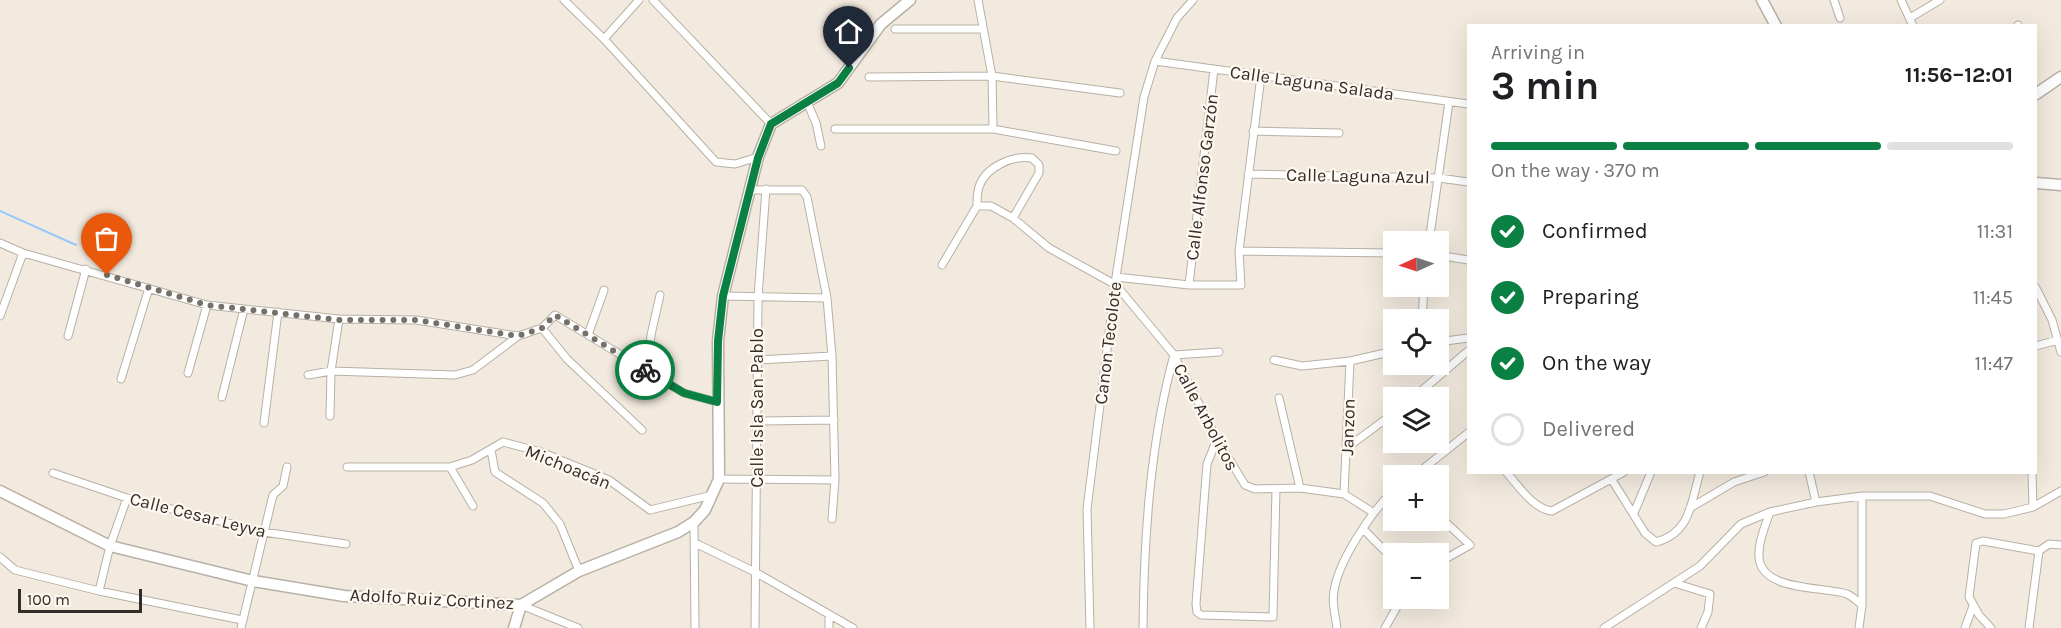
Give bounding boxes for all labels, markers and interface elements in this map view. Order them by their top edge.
pin [823,6,874,68]
icon: home [832,15,865,48]
text: Arriving in [1491,41,1585,64]
street label: Calle Laguna Salada [1229,61,1395,105]
text: 11:56–12:01 [1905,62,2013,88]
text: 3 min [1491,63,1599,109]
street label: Calle Alfonso Garzón [1181,92,1223,262]
text: On the way · 370 m [1491,159,1660,182]
street label: Calle Laguna Azul [1286,164,1430,188]
pin [81,213,132,275]
icon: check [1491,215,1524,248]
text: Confirmed [1542,218,1648,244]
text: 11:31 [1977,220,2013,243]
icon: bag [90,222,123,255]
north arrow [1383,231,1449,297]
map controls [1383,231,1449,609]
street label: Canon Tecolote [1090,280,1126,406]
icon: check [1491,281,1524,314]
text: Preparing [1542,284,1639,310]
text: 11:45 [1973,286,2013,309]
button: locate [1383,309,1449,375]
street label: Calle Isla San Pablo [746,328,768,488]
courier [615,340,675,400]
icon: check [1491,347,1524,380]
text: On the way [1542,350,1651,376]
text: 11:47 [1975,352,2013,375]
icon: bike [629,354,662,387]
street label: Calle Arbolitos [1169,360,1243,474]
button: layers [1383,387,1449,453]
street label: Janzon [1336,398,1360,456]
text: Delivered [1542,416,1635,442]
street label: Michoacán [522,440,614,494]
button: + [1383,465,1449,531]
street label: Calle Cesar Leyva [127,487,269,543]
button: − [1383,543,1449,609]
street label: Adolfo Ruiz Cortinez [349,584,515,614]
scale bar [18,586,142,614]
text: 100 m [27,590,70,609]

